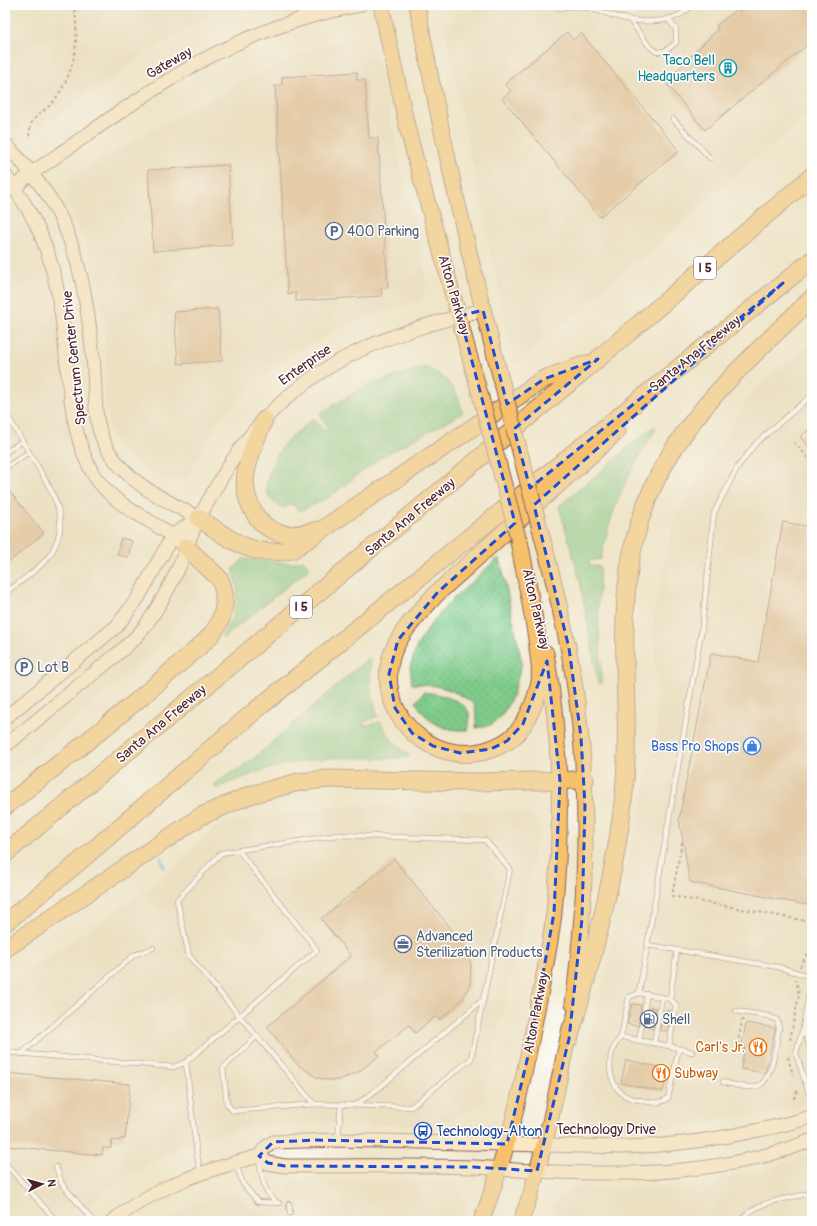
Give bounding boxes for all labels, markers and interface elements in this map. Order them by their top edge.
street label: Gateway [143,43,195,83]
place label: Taco Bell Headquarters [638,52,716,85]
building icon: Taco Bell Headquarters [718,58,738,78]
parking icon: 400 Parking [324,221,344,241]
place label: 400 Parking [347,223,419,240]
street label: Alton Parkway [434,253,474,337]
road number: I 5 [694,257,716,279]
street label: Spectrum Center Drive [58,290,90,426]
street label: Santa Ana Freeway [646,312,744,396]
street label: Enterprise [276,341,334,389]
street label: Santa Ana Freeway [361,474,459,560]
street label: Alton Parkway [518,567,554,651]
road number: I 5 [290,596,312,618]
parking icon: Lot B [14,657,34,677]
place label: Lot B [37,659,69,676]
street label: Santa Ana Freeway [112,681,210,767]
shop icon: Bass Pro Shops [742,736,762,756]
place label: Bass Pro Shops [651,738,740,755]
place label: Advanced Sterilization Products [416,928,543,961]
office icon: Advanced Sterilization Products [393,934,413,954]
street label: Alton Parkway [520,971,552,1055]
fuel station icon: Shell [639,1009,659,1029]
place label: Shell [662,1011,690,1028]
restaurant icon: Carl's Jr. [748,1037,768,1057]
place label: Carl's Jr. [696,1039,745,1056]
restaurant icon: Subway [651,1063,671,1083]
place label: Subway [674,1065,718,1082]
bus stop icon: Technology-Alton [413,1121,433,1141]
street label: Technology Drive [556,1121,656,1138]
place label: Technology-Alton [436,1123,543,1140]
north arrow [22,1164,62,1204]
text: N [45,1179,58,1188]

